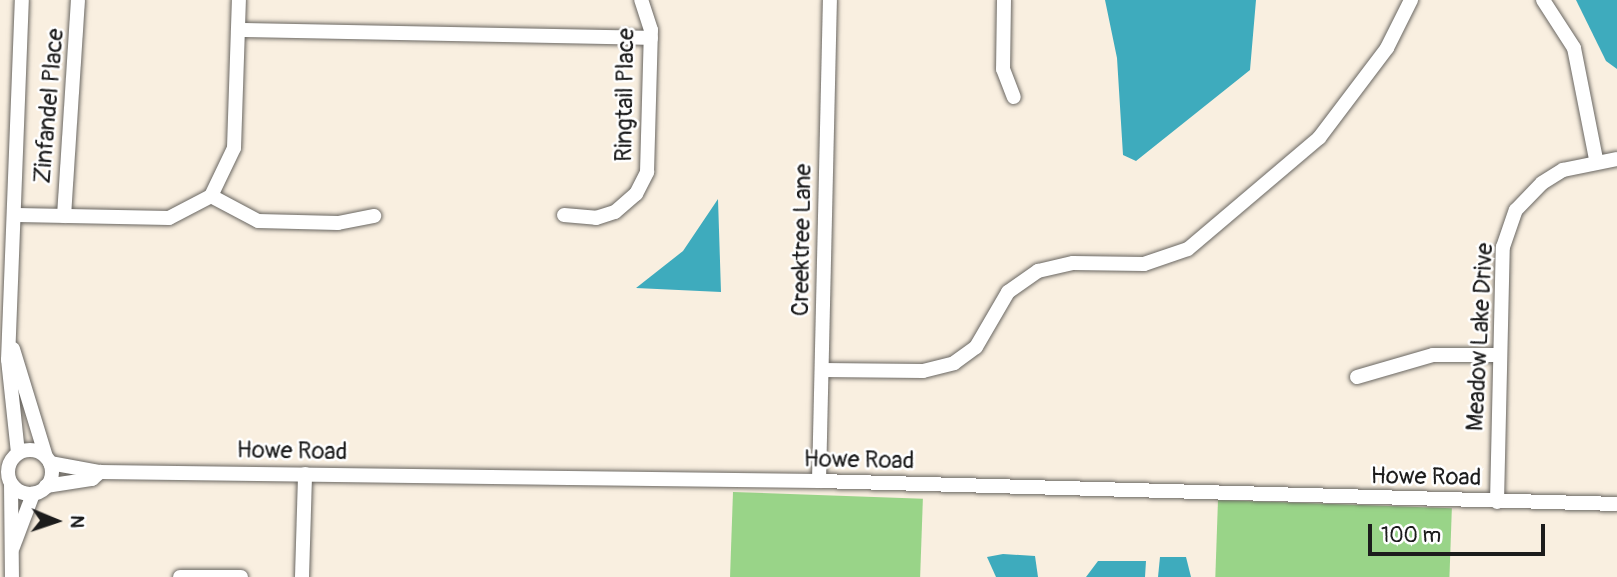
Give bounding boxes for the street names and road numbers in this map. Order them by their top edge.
street label: Zinfandel Place [28,27,70,185]
street label: Ringtail Place [609,28,641,162]
street label: Creektree Lane [786,163,818,317]
street label: Meadow Lake Drive [1461,242,1499,432]
street label: Howe Road [236,436,348,466]
street label: Howe Road [803,445,915,475]
street label: Howe Road [1370,462,1482,492]

